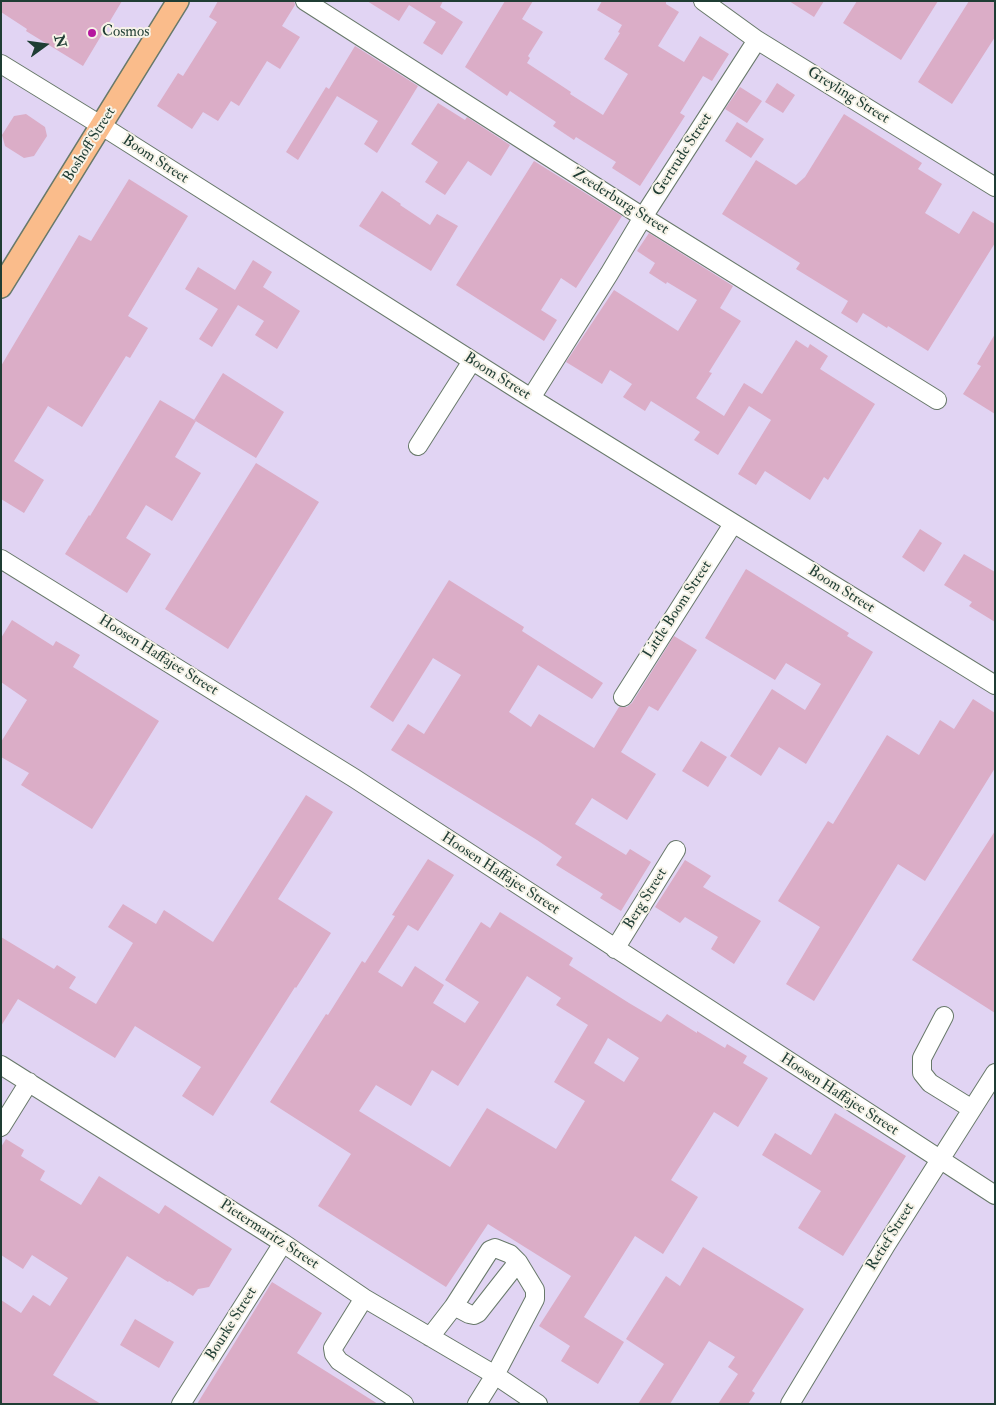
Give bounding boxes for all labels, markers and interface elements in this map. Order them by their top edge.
north arrow [20,20,70,70]
place label: Cosmos [102,24,149,42]
marker: Cosmos [86,27,98,39]
text: N [50,33,70,49]
street label: Greyling Street [804,64,892,128]
street label: Boshoff Street [60,104,120,186]
street label: Gertrude Street [649,110,717,200]
street label: Boom Street [119,132,191,188]
street label: Zeederburg Street [568,165,672,239]
street label: Boom Street [460,349,534,405]
street label: Little Boom Street [640,558,716,662]
street label: Boom Street [804,562,878,618]
street label: Hoosen Haffajee Street [95,612,221,700]
street label: Hoosen Haffajee Street [438,829,562,919]
street label: Berg Street [620,865,672,933]
street label: Hoosen Haffajee Street [777,1050,901,1140]
street label: Pietermaritz Street [216,1196,322,1274]
street label: Retief Street [863,1200,919,1274]
street label: Bourke Street [202,1284,262,1364]

